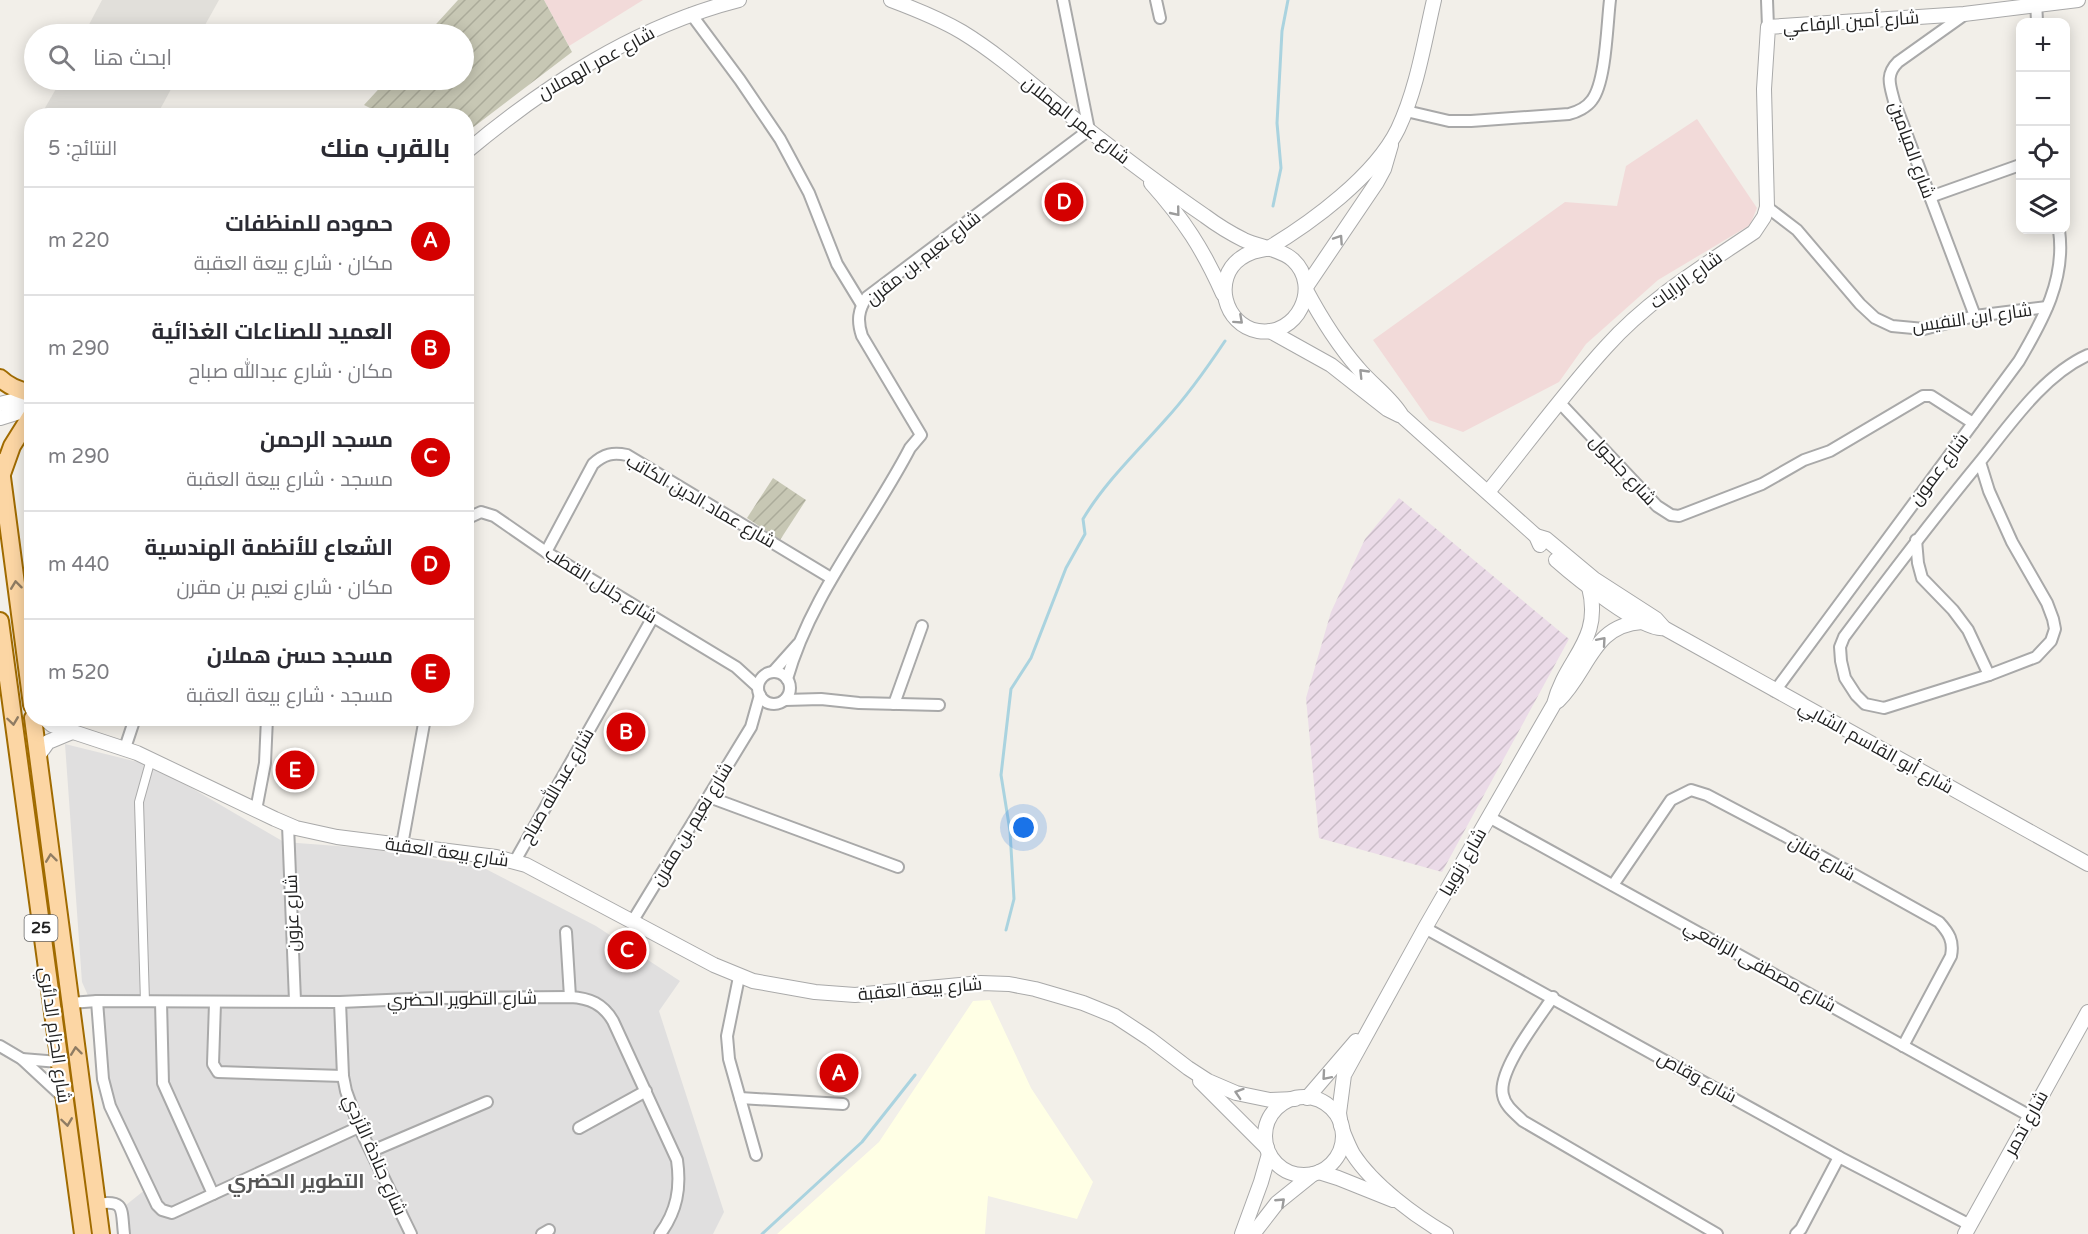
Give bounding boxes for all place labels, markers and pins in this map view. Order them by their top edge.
pin: D [1044,180,1084,224]
pin: B [606,710,646,754]
pin: E [276,748,314,792]
pin: C [608,928,646,972]
pin: A [820,1050,858,1096]

